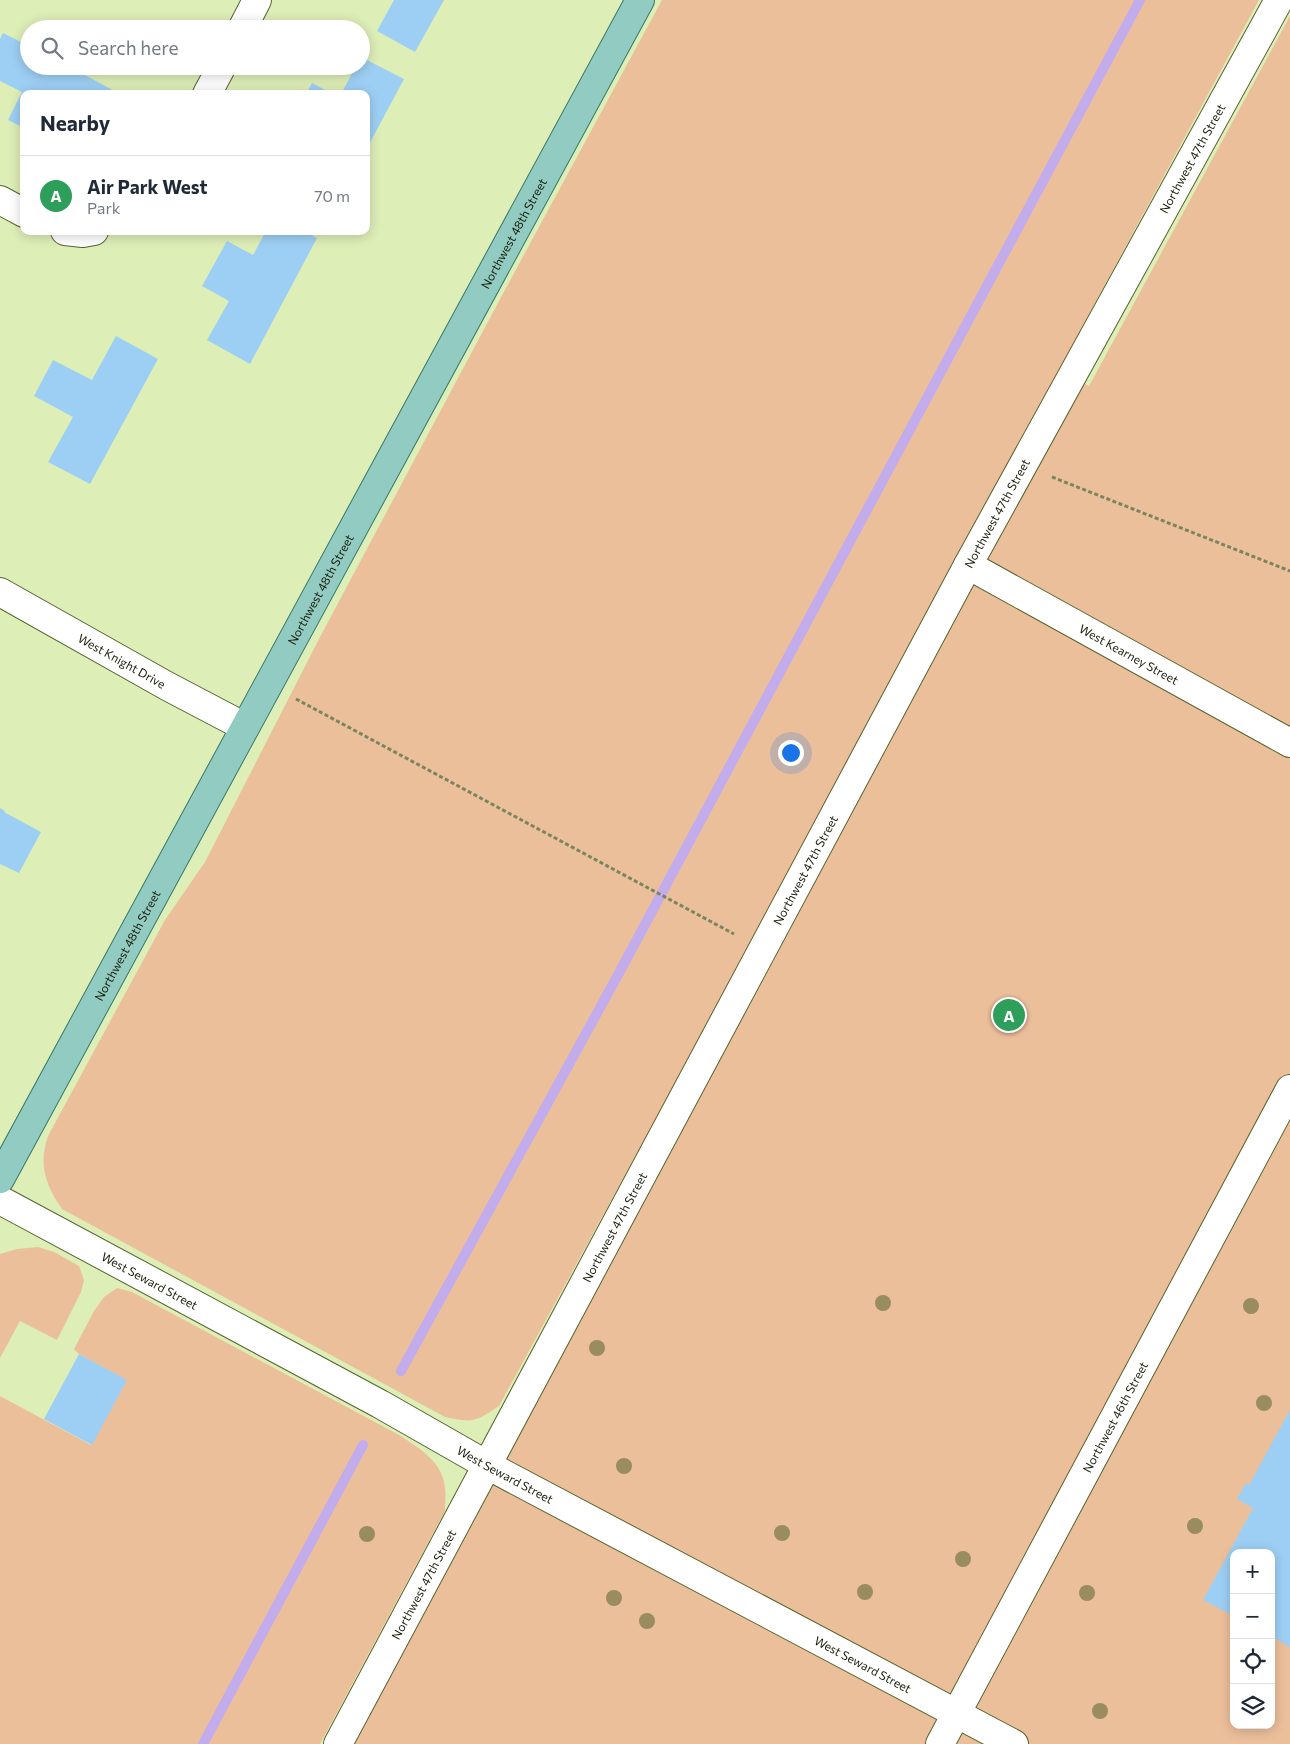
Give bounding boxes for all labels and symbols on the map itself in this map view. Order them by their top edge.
street label: Northwest 47th Street [1156,101,1228,215]
street label: Northwest 48th Street [478,176,549,291]
street label: Northwest 47th Street [961,456,1032,570]
street label: Northwest 48th Street [284,532,356,647]
street label: West Kearney Street [1077,621,1181,687]
street label: West Knight Drive [76,631,168,691]
your location [778,740,804,766]
street label: Northwest 47th Street [770,813,840,927]
street label: Northwest 48th Street [91,887,163,1003]
pin: A [993,996,1025,1034]
street label: Northwest 47th Street [579,1170,649,1284]
street label: West Seward Street [99,1249,200,1312]
street label: Northwest 46th Street [1080,1359,1150,1475]
street label: West Seward Street [455,1443,556,1506]
street label: Northwest 47th Street [388,1527,458,1642]
street label: West Seward Street [812,1633,914,1695]

